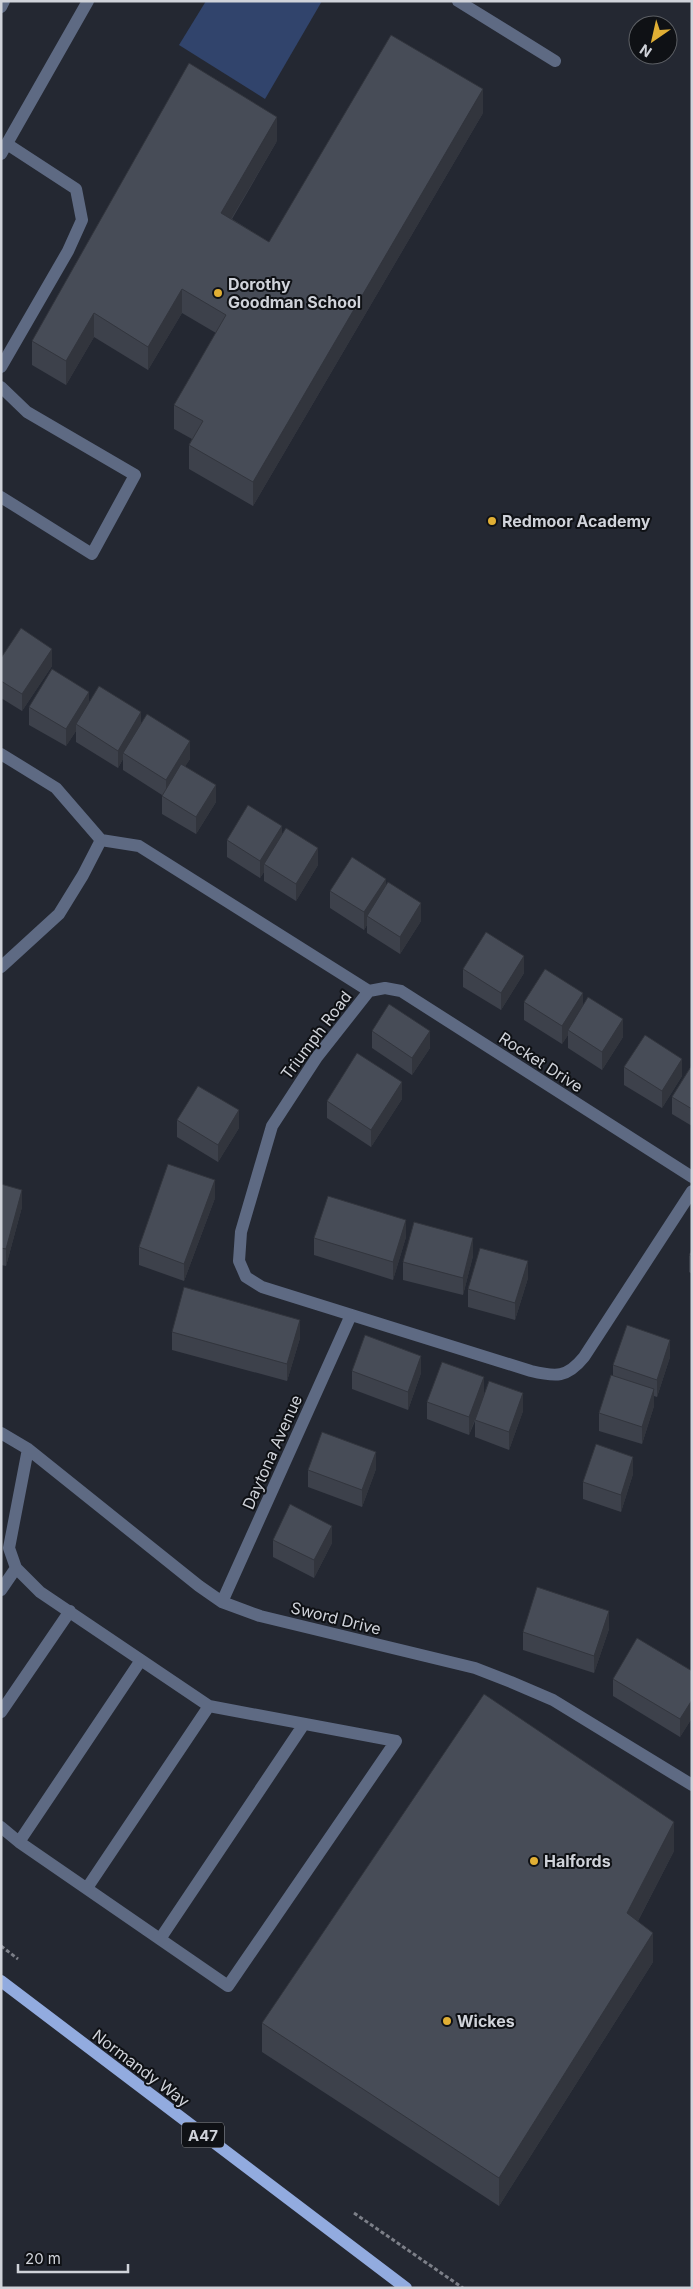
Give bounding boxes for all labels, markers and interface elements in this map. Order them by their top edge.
north arrow [628,15,678,65]
text: N [636,41,655,61]
place label: Dorothy Goodman School [228,274,361,312]
marker: Dorothy Goodman School [212,287,224,299]
place label: Redmoor Academy [502,511,651,531]
marker: Redmoor Academy [486,515,498,527]
street label: Triumph Road [276,987,356,1083]
street label: Rocket Drive [495,1027,587,1097]
street label: Daytona Avenue [238,1392,306,1512]
street label: Sword Drive [289,1597,383,1639]
place label: Halfords [544,1851,611,1871]
marker: Halfords [528,1855,540,1867]
place label: Wickes [457,2011,515,2031]
marker: Wickes [441,2015,453,2027]
street label: Normandy Way [88,2025,194,2111]
road number: A47 [182,2122,224,2148]
scale bar [18,2242,128,2274]
text: 20 m [25,2249,61,2268]

